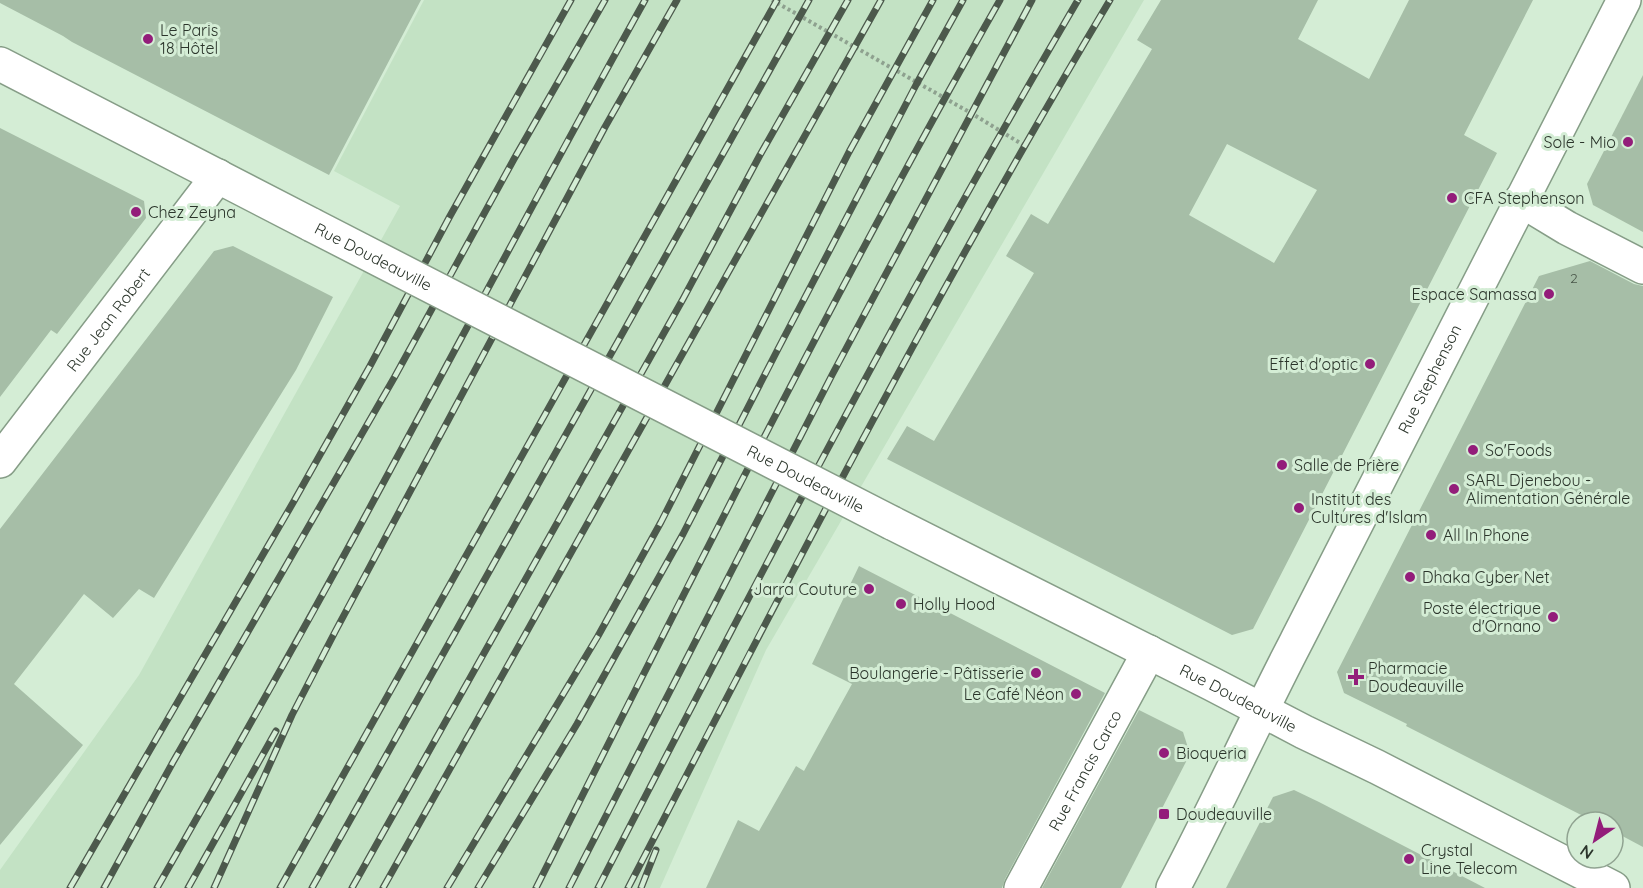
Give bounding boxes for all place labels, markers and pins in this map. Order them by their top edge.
place label: Le Paris 18 Hôtel [160,20,218,58]
marker: Le Paris 18 Hôtel [141,32,155,46]
place label: Sole - Mio [1543,132,1616,152]
marker: Sole - Mio [1621,135,1635,149]
place label: CFA Stephenson [1464,188,1585,208]
marker: CFA Stephenson [1445,191,1459,205]
place label: Chez Zeyna [148,202,236,222]
marker: Chez Zeyna [129,205,143,219]
place label: Espace Samassa [1412,284,1537,304]
marker: Espace Samassa [1542,287,1556,301]
place label: Effet d'optic [1269,354,1358,374]
marker: Effet d'optic [1363,357,1377,371]
place label: So'Foods [1485,440,1552,460]
marker: So'Foods [1466,443,1480,457]
place label: Salle de Prière [1294,455,1399,475]
marker: Salle de Prière [1275,458,1289,472]
place label: SARL Djenebou - Alimentation Générale [1466,470,1630,508]
marker: SARL Djenebou - Alimentation Générale [1447,482,1461,496]
place label: Institut des Cultures d'Islam [1311,489,1428,527]
marker: Institut des Cultures d'Islam [1292,501,1306,515]
place label: All In Phone [1443,525,1529,545]
marker: All In Phone [1424,528,1438,542]
place label: Dhaka Cyber Net [1422,567,1550,587]
marker: Dhaka Cyber Net [1403,570,1417,584]
place label: Jarra Couture [753,579,857,599]
marker: Jarra Couture [862,582,876,596]
place label: Holly Hood [913,594,995,614]
marker: Holly Hood [894,597,908,611]
place label: Poste électrique d'Ornano [1423,598,1541,636]
marker: Poste électrique d'Ornano [1546,610,1560,624]
place label: Pharmacie Doudeauville [1368,658,1464,696]
place label: Boulangerie - Pâtisserie [849,663,1024,683]
marker: Boulangerie - Pâtisserie [1029,666,1043,680]
marker: Pharmacie Doudeauville [1349,670,1363,684]
place label: Le Café Néon [964,684,1064,704]
marker: Le Café Néon [1069,687,1083,701]
place label: Bioqueria [1176,743,1247,763]
marker: Bioqueria [1157,746,1171,760]
place label: Doudeauville [1176,804,1272,824]
marker: Doudeauville [1157,807,1171,821]
place label: Crystal Line Telecom [1421,840,1517,878]
marker: Crystal Line Telecom [1402,852,1416,866]

